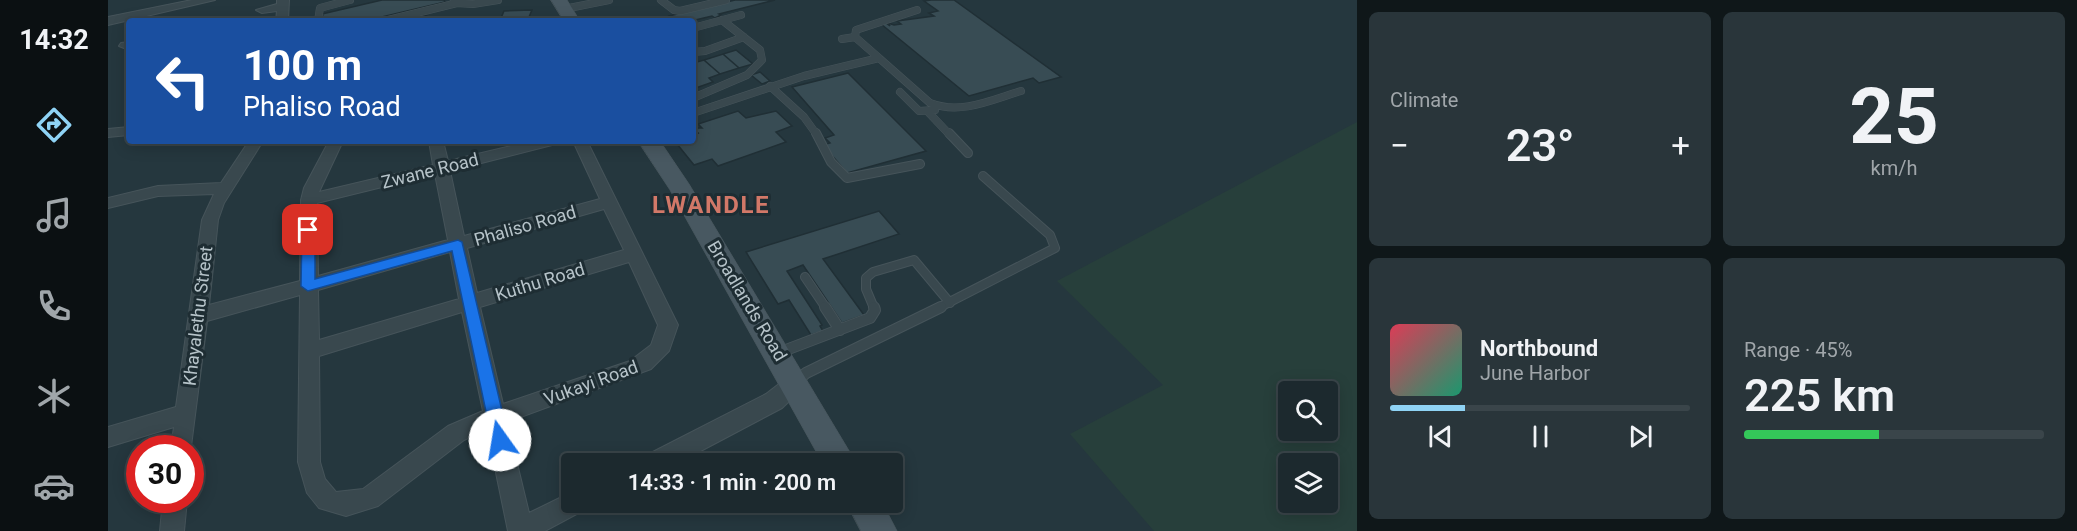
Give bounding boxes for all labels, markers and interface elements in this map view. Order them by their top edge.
text: 14:32 [19,24,89,56]
text: 100 m [243,41,362,90]
icon: left [144,42,222,120]
text: 25 [1849,71,1939,162]
text: Climate [1390,88,1458,112]
text: Phaliso Road [243,91,401,123]
icon: directions [33,104,75,146]
text: 23° [1506,119,1574,172]
text: − [1390,126,1409,165]
text: + [1671,126,1690,165]
street label: Zwane Road [379,148,481,193]
text: km/h [1871,156,1917,180]
district label: LWANDLE [652,191,770,219]
icon: music [33,194,75,236]
street label: Phaliso Road [471,201,578,250]
pin [282,204,333,255]
icon: arrive [291,213,324,246]
street label: Broadlands Road [703,237,792,365]
street label: Khayalethu Street [179,245,217,387]
street label: Kuthu Road [493,258,587,305]
icon: phone [33,285,75,327]
text: Northbound [1480,336,1598,361]
text: Range · 45% [1744,338,1852,362]
street label: Vukayi Road [541,356,641,409]
text: June Harbor [1480,361,1590,385]
text: 225 km [1744,369,1895,422]
icon: climate [33,375,75,417]
map controls [1278,381,1338,513]
button: search [1278,381,1338,441]
position arrow [468,408,532,472]
icon: previous [1424,420,1457,453]
icon: pause [1524,420,1557,453]
icon: next [1624,420,1657,453]
speed limit sign: 30 [126,435,204,513]
button: layers [1278,453,1338,513]
icon: car [33,465,75,507]
text: 14:33 · 1 min · 200 m [628,470,836,495]

